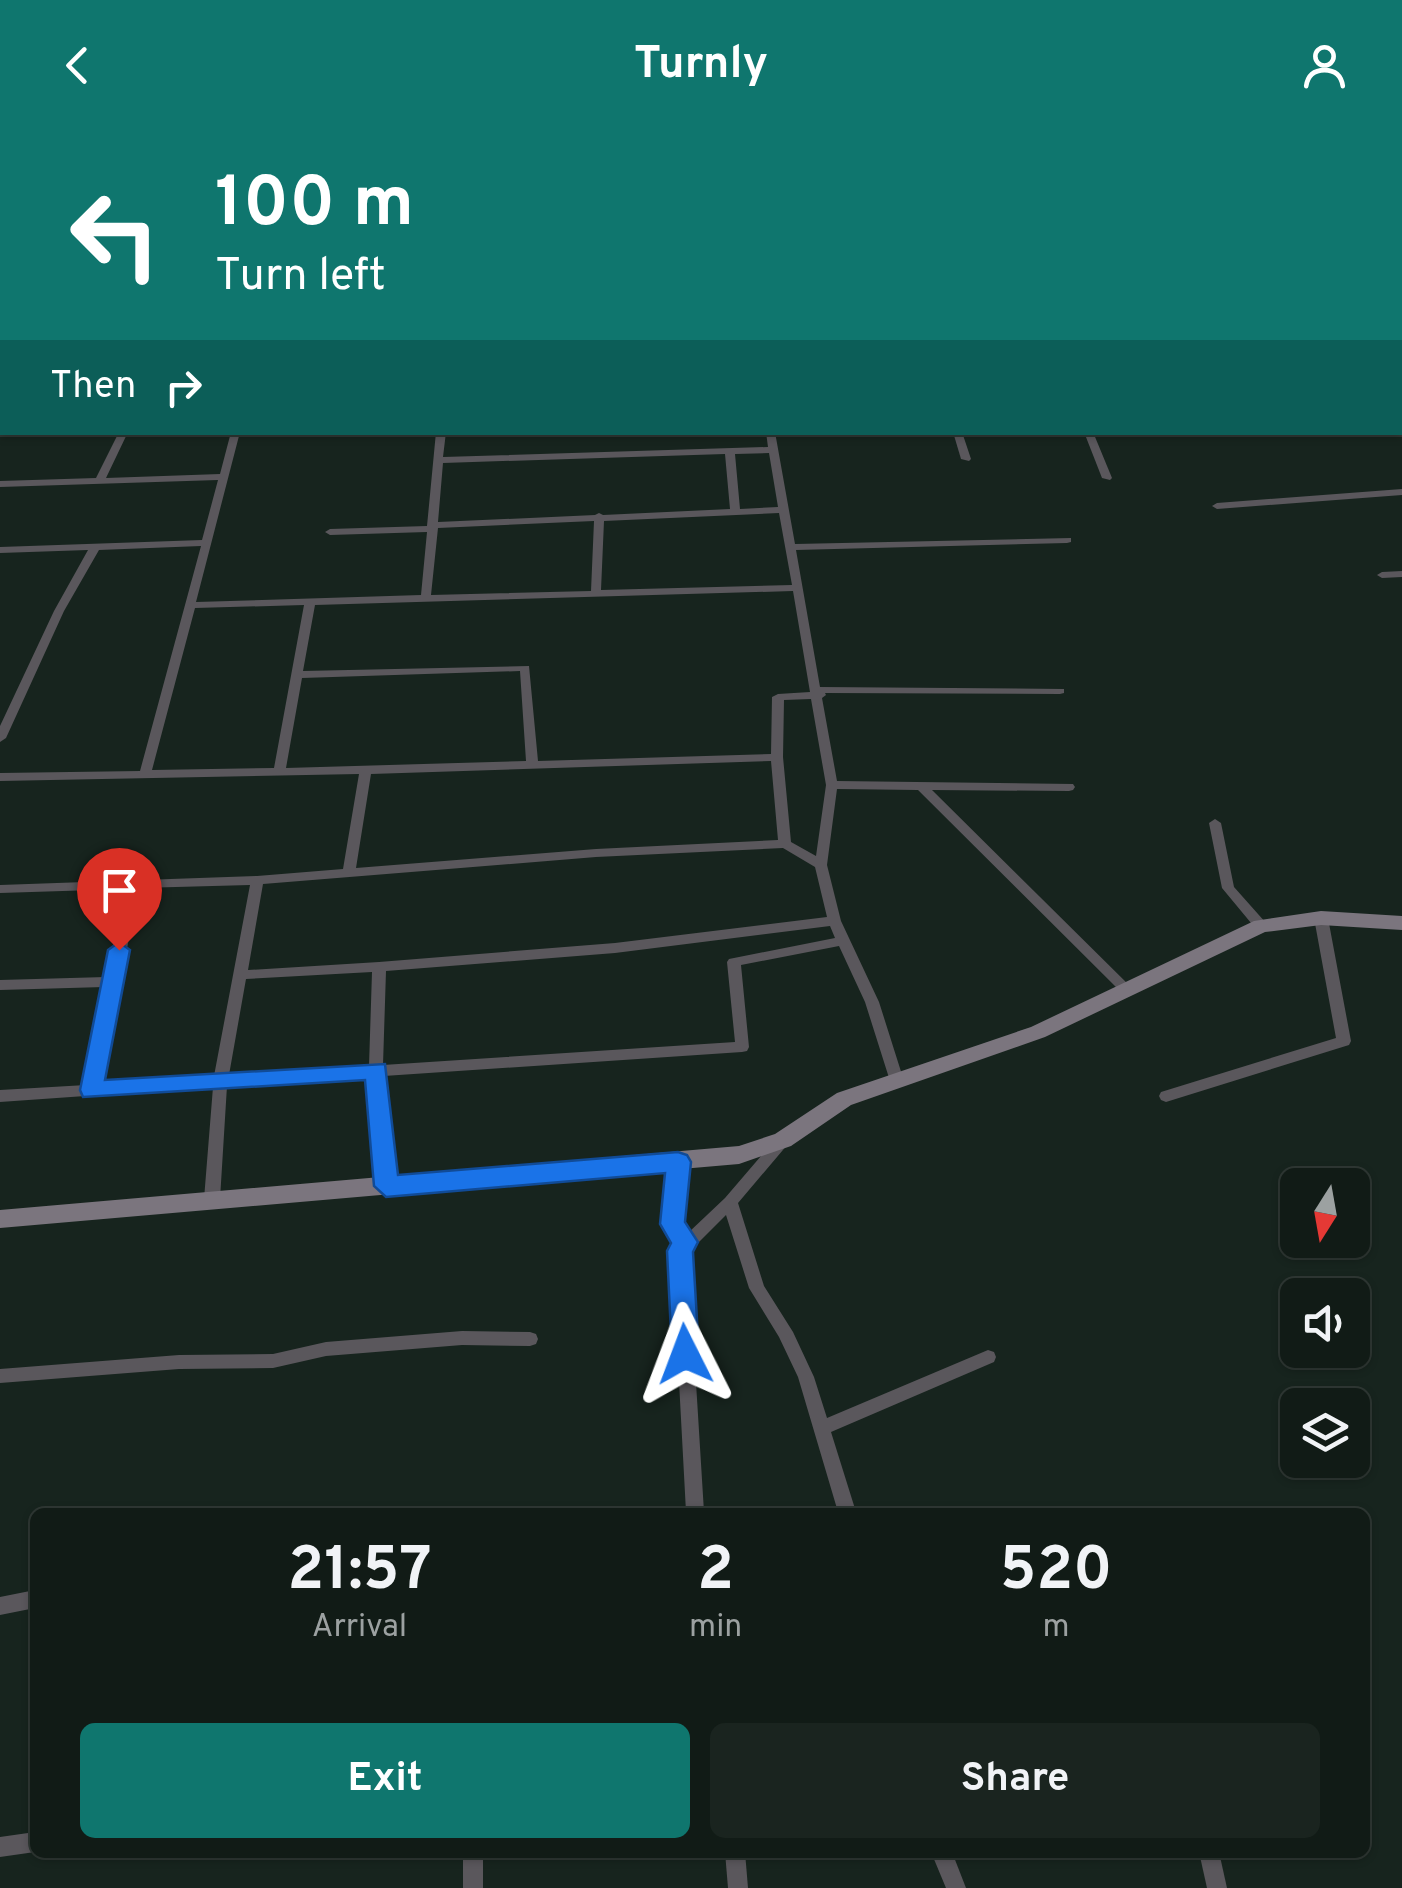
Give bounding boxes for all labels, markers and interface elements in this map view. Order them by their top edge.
text: Turnly [634,37,768,94]
icon: back [50,38,105,93]
icon: person [1297,38,1352,93]
text: 100 m [215,162,414,251]
icon: left [50,170,180,300]
text: Turn left [215,249,386,306]
icon: right [156,360,211,415]
text: Then [50,363,136,412]
pin [77,848,162,951]
icon: arrive [92,863,147,918]
north arrow [1280,1168,1370,1258]
map controls [1280,1168,1370,1478]
button: sound [1280,1278,1370,1368]
position arrow [633,1302,737,1406]
button: layers [1280,1388,1370,1478]
text: 21:57 [287,1535,432,1611]
text: 2 [697,1535,734,1611]
text: 520 [1000,1535,1113,1611]
text: Arrival [312,1608,407,1648]
text: min [689,1608,742,1648]
text: m [1043,1608,1070,1648]
button: Exit [80,1723,690,1838]
button: Share [710,1723,1320,1838]

